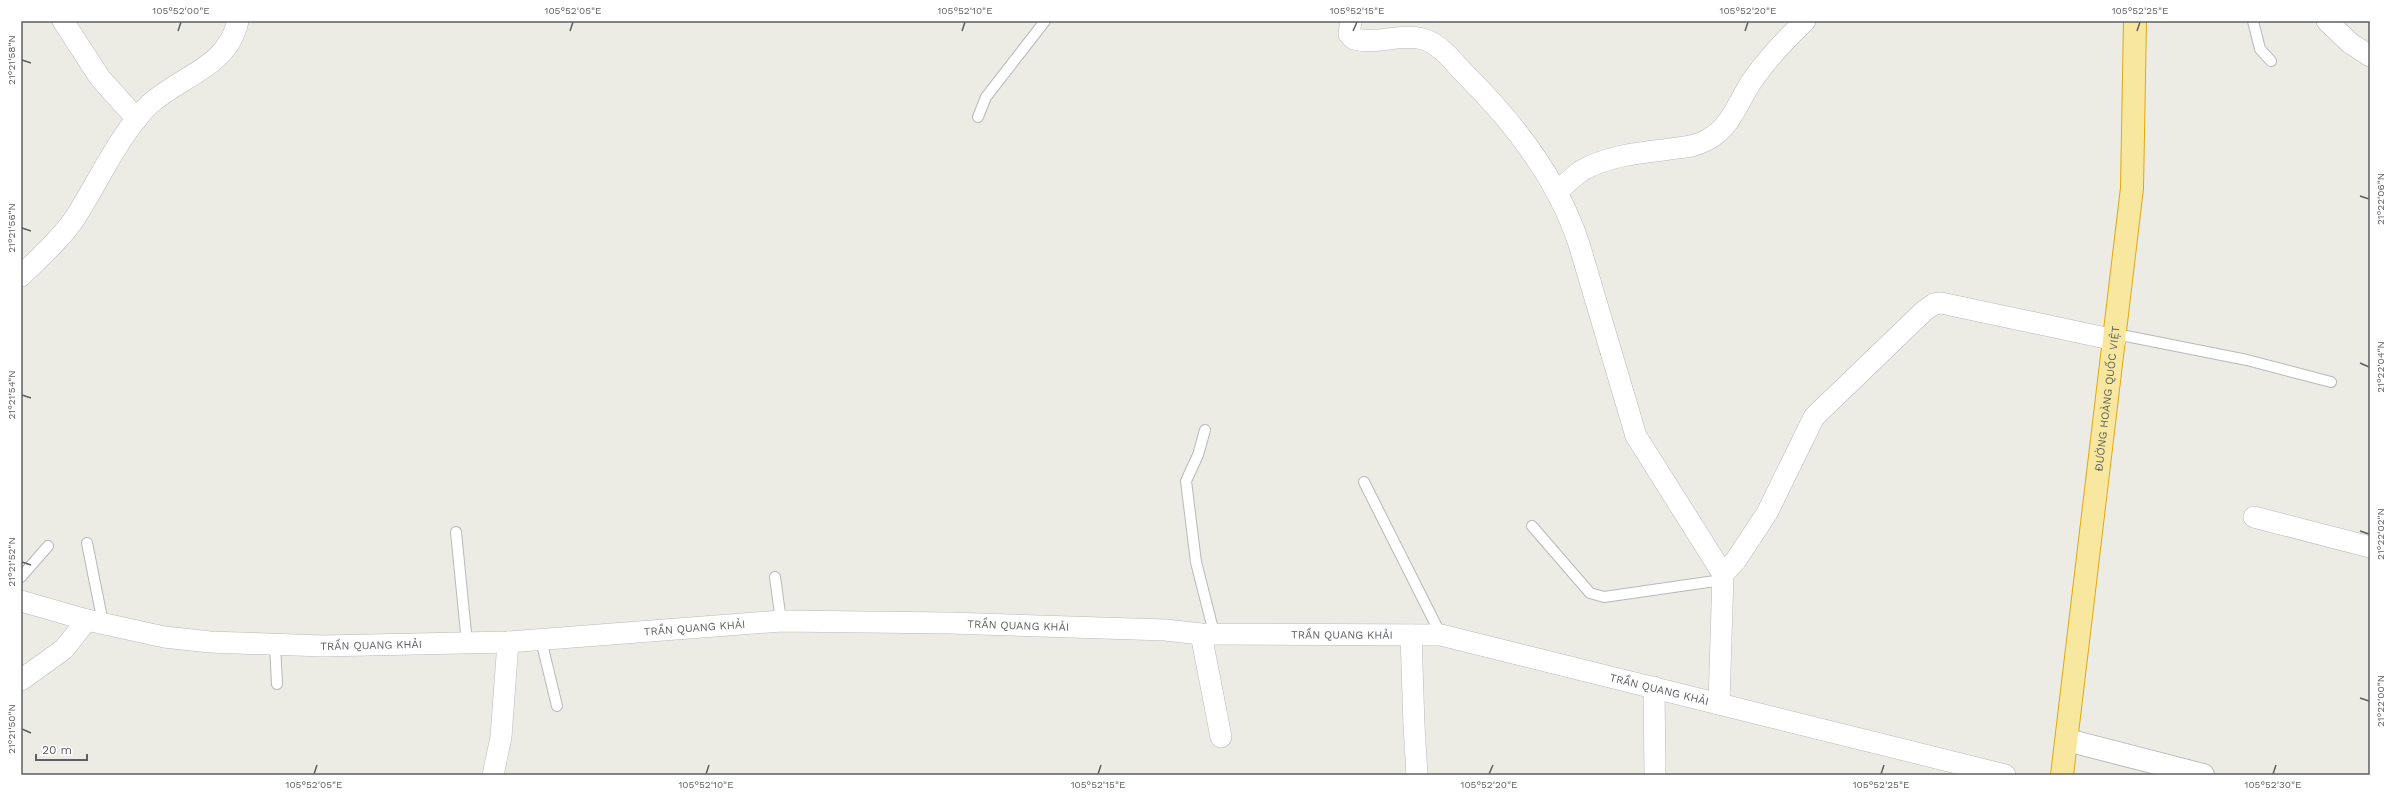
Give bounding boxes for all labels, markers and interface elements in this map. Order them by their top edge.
text: 105°52'00"E [152,5,210,16]
text: 105°52'05"E [545,5,601,16]
text: 105°52'10"E [937,5,993,16]
text: 105°52'15"E [1330,5,1384,16]
text: 105°52'20"E [1720,5,1777,16]
text: 105°52'25"E [2112,5,2168,16]
text: 21°21'58"N [6,35,17,85]
text: 21°22'06"N [2375,173,2386,225]
text: 21°21'56"N [6,203,17,253]
street label: ĐƯỜNG HOÀNG QUỐC VIỆT [2092,325,2123,472]
text: 21°22'04"N [2375,341,2386,393]
text: 21°21'54"N [6,370,17,420]
text: 21°22'02"N [2375,508,2386,560]
text: 21°21'52"N [6,537,17,587]
street label: TRẦN QUANG KHẢI [967,616,1069,634]
street label: TRẦN QUANG KHẢI [643,617,746,639]
street label: TRẦN QUANG KHẢI [1291,626,1393,642]
street label: TRẦN QUANG KHẢI [320,637,422,653]
street label: TRẦN QUANG KHẢI [1608,671,1710,708]
text: 21°22'00"N [2375,675,2386,727]
text: 21°21'50"N [6,704,17,754]
scale bar [36,736,87,762]
text: 20 m [42,743,72,757]
text: 105°52'05"E [286,779,342,790]
text: 105°52'10"E [678,779,734,790]
text: 105°52'15"E [1071,779,1125,790]
text: 105°52'20"E [1461,779,1518,790]
text: 105°52'25"E [1853,779,1909,790]
text: 105°52'30"E [2245,779,2302,790]

